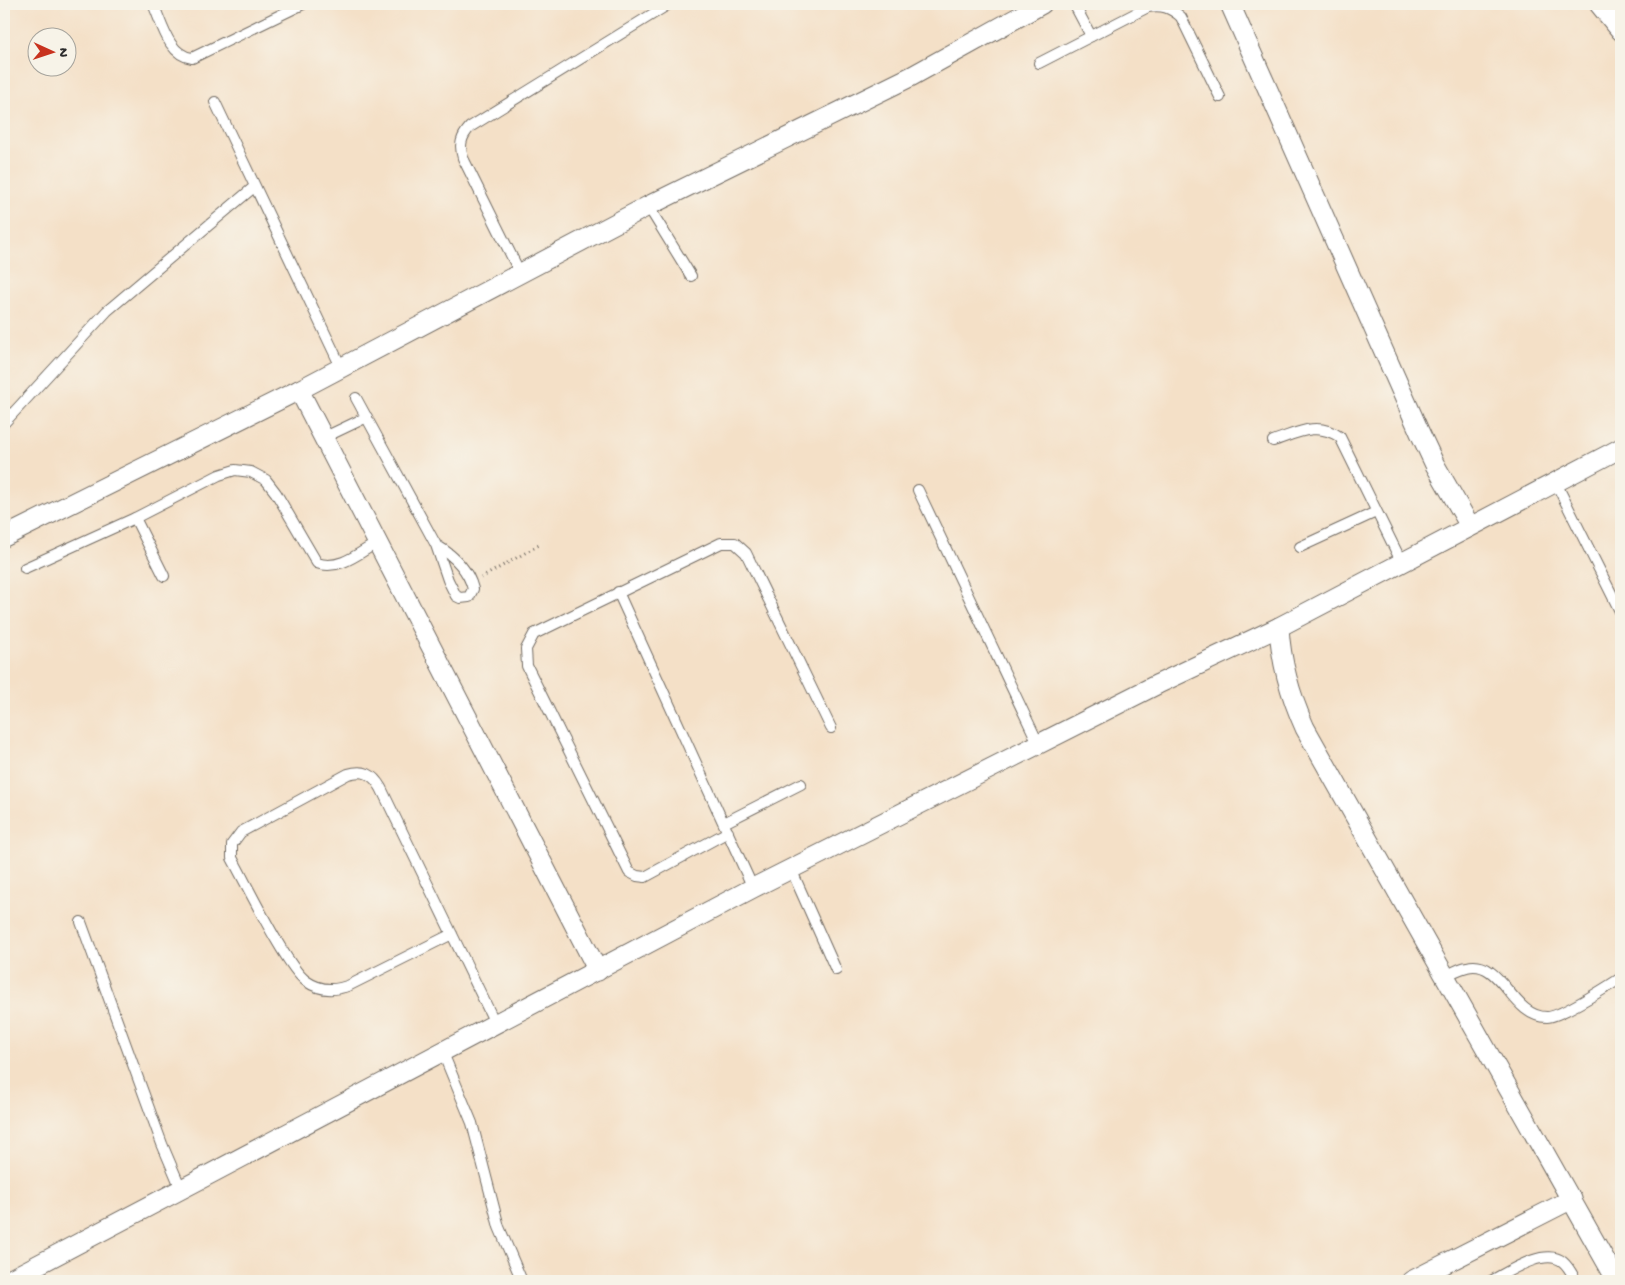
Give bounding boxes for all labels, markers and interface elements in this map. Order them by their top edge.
north arrow [28,28,78,78]
text: N [54,48,71,58]

